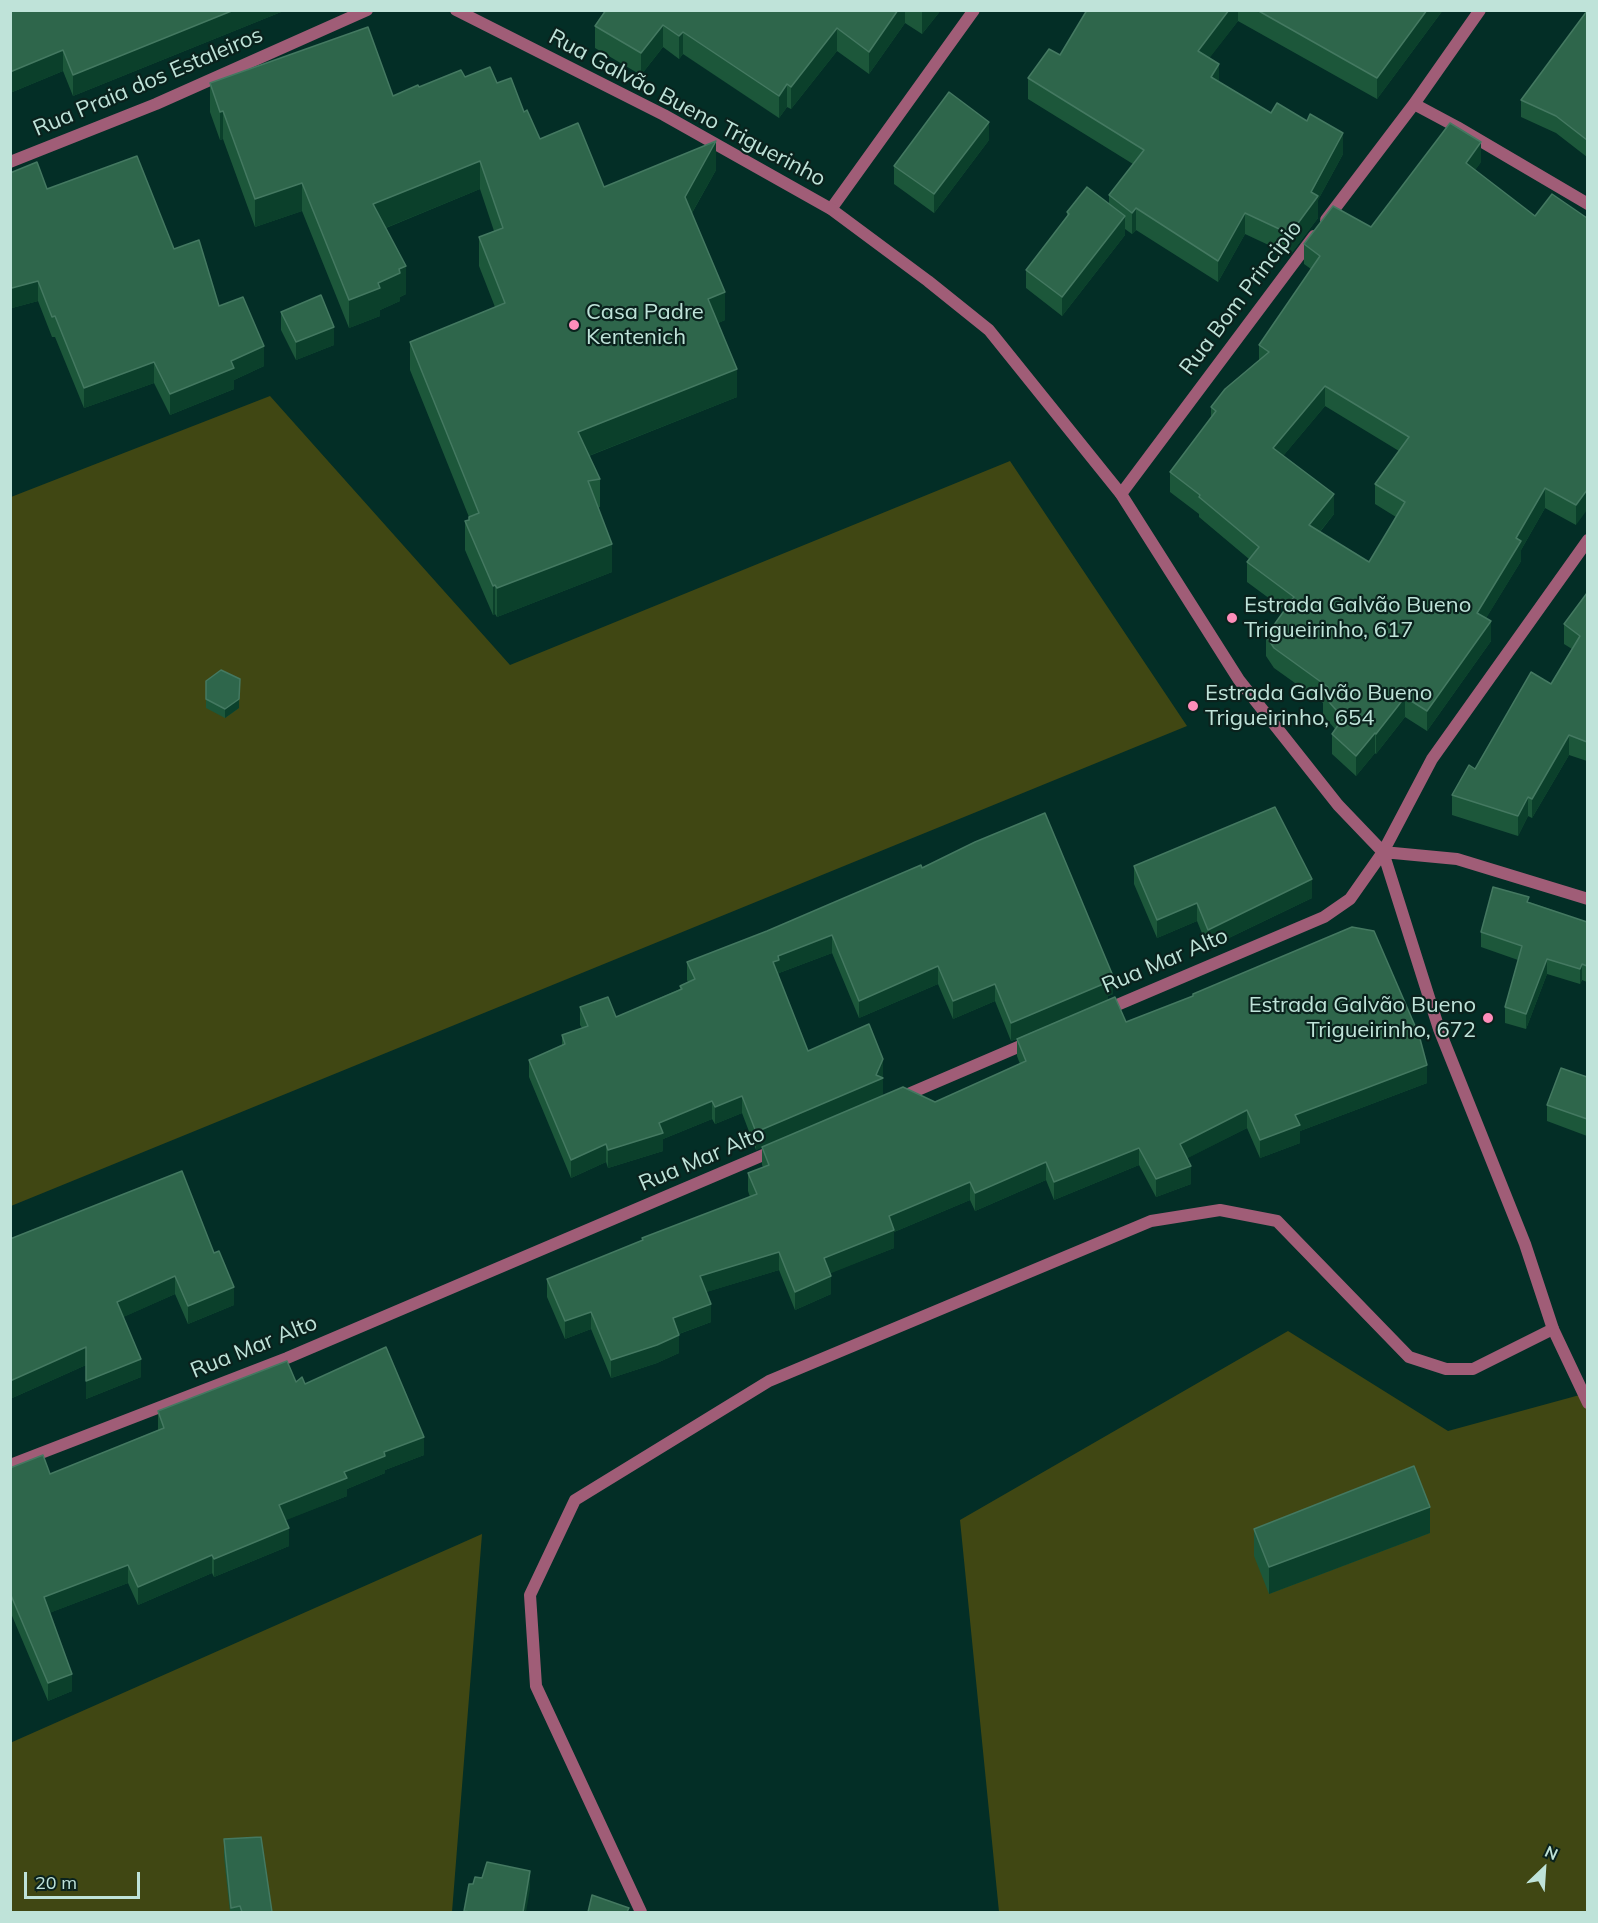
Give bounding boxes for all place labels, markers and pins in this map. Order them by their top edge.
place label: Casa Padre Kentenich [586,299,704,350]
marker: Casa Padre Kentenich [567,318,581,332]
place label: Estrada Galvão Bueno Trigueirinho, 617 [1244,592,1471,644]
marker: Estrada Galvão Bueno Trigueirinho, 617 [1225,611,1239,625]
place label: Estrada Galvão Bueno Trigueirinho, 654 [1205,680,1432,732]
marker: Estrada Galvão Bueno Trigueirinho, 654 [1186,699,1200,713]
place label: Estrada Galvão Bueno Trigueirinho, 672 [1249,992,1476,1044]
marker: Estrada Galvão Bueno Trigueirinho, 672 [1481,1011,1495,1025]

